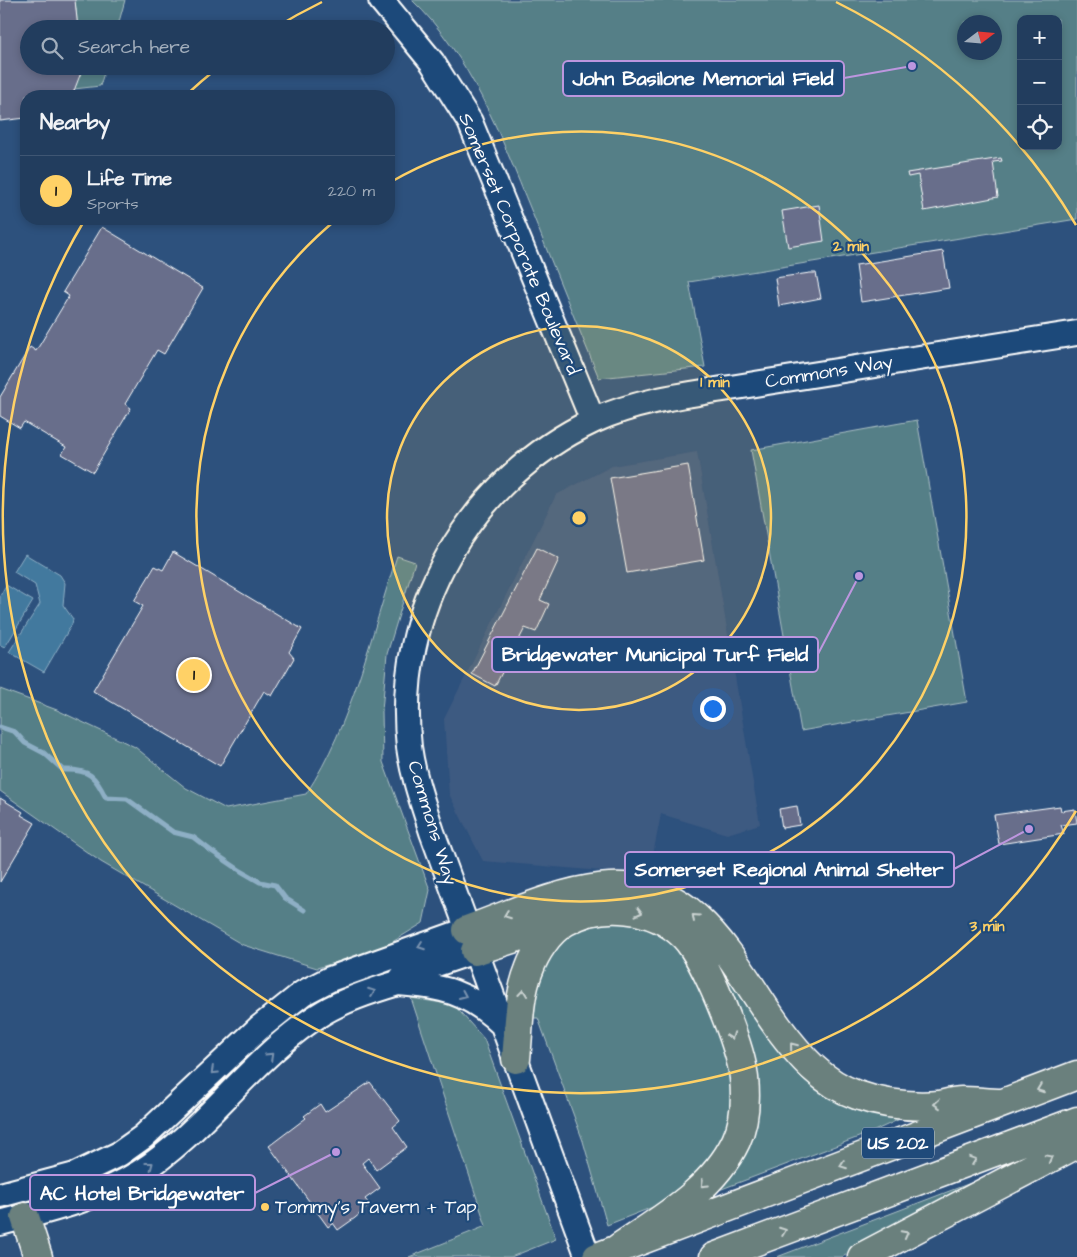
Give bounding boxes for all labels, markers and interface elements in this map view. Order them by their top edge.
north arrow [957,15,1002,60]
map controls [1017,15,1062,150]
button: + [1017,15,1062,60]
search box [20,20,395,75]
icon: search [38,34,66,62]
text: Search here [78,34,190,61]
button: − [1017,60,1062,105]
callout: John Basilone Memorial Field [563,61,844,96]
text: John Basilone Memorial Field [571,65,834,93]
button: locate [1017,105,1062,150]
text: Nearby [40,108,110,137]
street label: Somerset Corporate Boulevard [451,109,587,379]
text: Life Time [87,166,172,193]
text: 1 [55,180,57,202]
text: 220 m [328,180,375,202]
text: Sports [87,193,139,215]
text: 2 min [832,236,870,257]
street label: Commons Way [763,348,896,396]
text: 1 min [700,372,730,393]
centre of rings [570,509,588,527]
callout: Bridgewater Municipal Turf Field [492,637,818,672]
text: Bridgewater Municipal Turf Field [502,641,809,670]
pin: 1 [178,656,210,694]
your location [700,696,726,722]
street label: Commons Way [399,757,464,889]
callout: Somerset Regional Animal Shelter [625,852,954,887]
text: Somerset Regional Animal Shelter [634,856,944,885]
one-way arrow [635,906,644,917]
one-way arrow [503,909,512,919]
one-way arrow [692,913,701,922]
text: 3 min [968,916,1005,937]
one-way arrow [417,940,426,950]
one-way arrow [367,988,376,998]
one-way arrow [458,989,467,1000]
one-way arrow [517,989,528,997]
one-way arrow [725,1031,735,1039]
one-way arrow [791,1043,799,1052]
one-way arrow [265,1053,274,1062]
one-way arrow [210,1065,219,1074]
one-way arrow [1036,1083,1045,1093]
one-way arrow [932,1099,940,1110]
road number: US 202 [862,1128,934,1158]
one-way arrow [1044,1154,1053,1164]
one-way arrow [968,1156,976,1166]
one-way arrow [839,1159,847,1169]
one-way arrow [144,1162,154,1171]
callout: AC Hotel Bridgewater [30,1175,255,1210]
one-way arrow [701,1178,710,1187]
text: AC Hotel Bridgewater [40,1180,245,1209]
place label: Tommy's Tavern + Tap [275,1194,477,1222]
marker: Tommy's Tavern + Tap [259,1201,271,1213]
one-way arrow [778,1227,787,1237]
one-way arrow [900,1230,909,1240]

